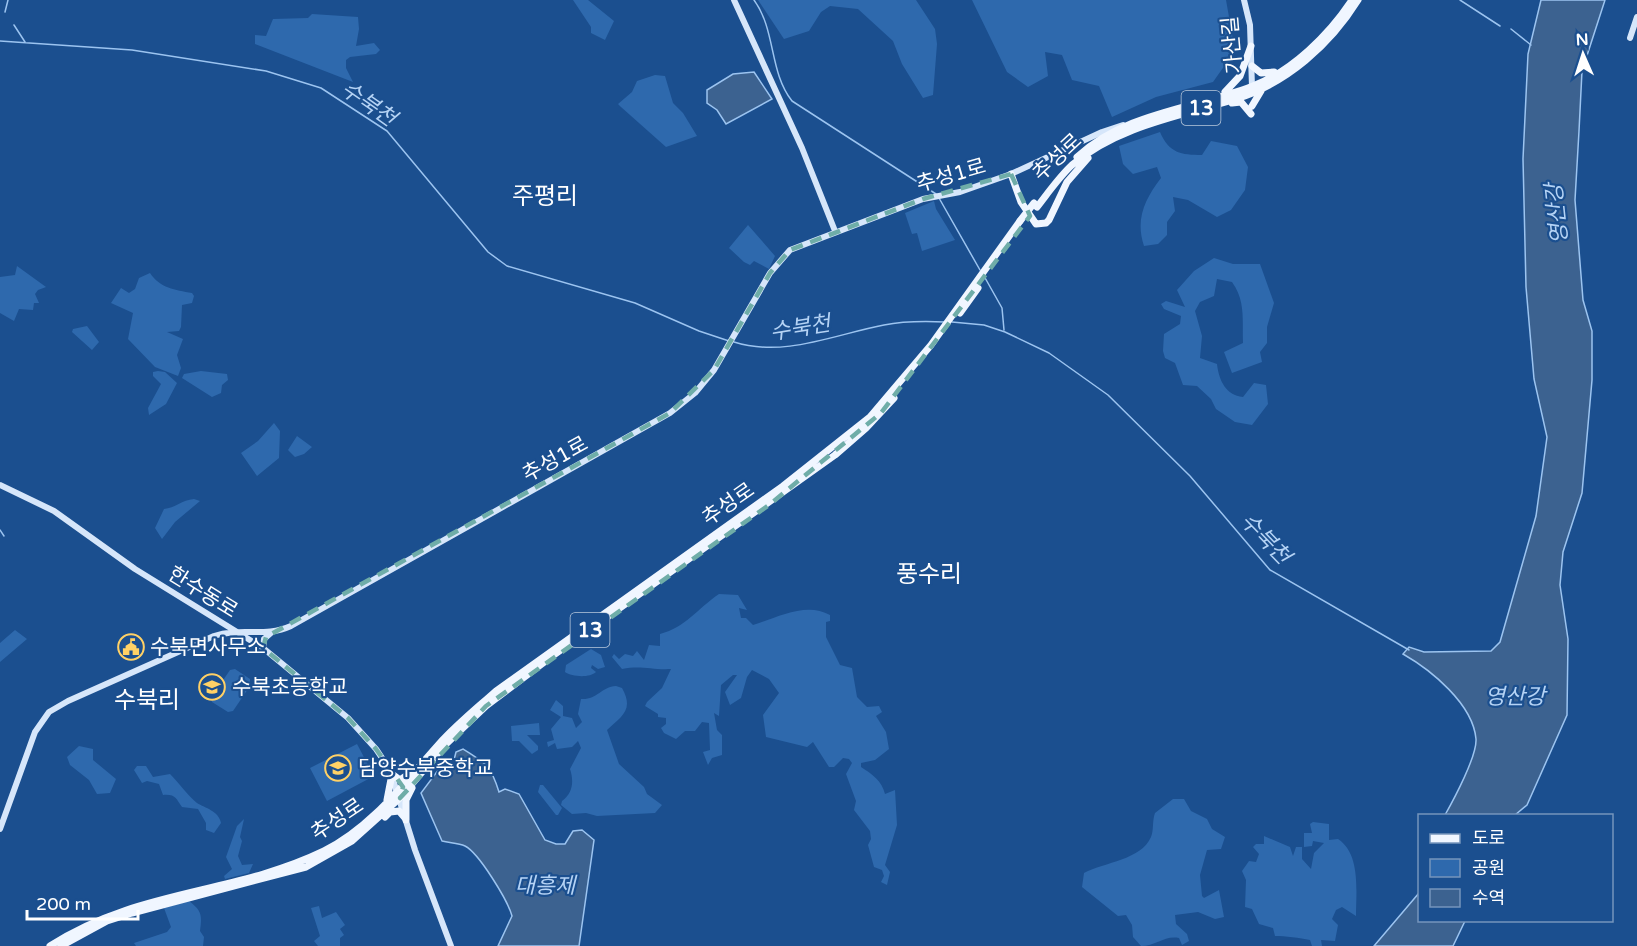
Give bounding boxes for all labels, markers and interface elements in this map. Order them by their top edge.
street label: 가산길 [1218,15,1247,75]
north arrow [1553,24,1613,84]
text: N [1575,30,1589,50]
water label: 수북천 [336,76,403,133]
road number: 13 [1182,91,1220,125]
street label: 추성로 [1028,128,1087,186]
street label: 추성1로 [913,154,989,197]
water label: 영산강 [1541,180,1573,245]
district label: 주평리 [512,182,578,211]
water label: 수북천 [768,310,835,346]
street label: 추성1로 [518,431,592,488]
street label: 추성로 [697,478,759,531]
water label: 수북천 [1235,508,1298,572]
district label: 풍수리 [896,560,962,589]
street label: 한수동로 [163,561,242,624]
road number: 13 [570,613,610,647]
public building icon: 수북면사무소 [116,632,146,662]
place label: 수북면사무소 [150,635,266,660]
school or university icon: 수북초등학교 [197,672,227,702]
place label: 수북초등학교 [232,675,348,700]
water label: 영산강 [1485,684,1548,710]
district label: 수북리 [114,686,180,715]
school or university icon: 담양수북중학교 [323,753,353,783]
place label: 담양수북중학교 [358,756,493,781]
street label: 추성로 [306,793,368,846]
legend [1418,814,1613,922]
text: 도로 [1472,827,1505,849]
text: 공원 [1472,857,1505,879]
water label: 대흥제 [515,873,578,899]
scale bar [27,883,138,921]
text: 수역 [1472,887,1505,909]
text: 200 m [36,893,91,915]

